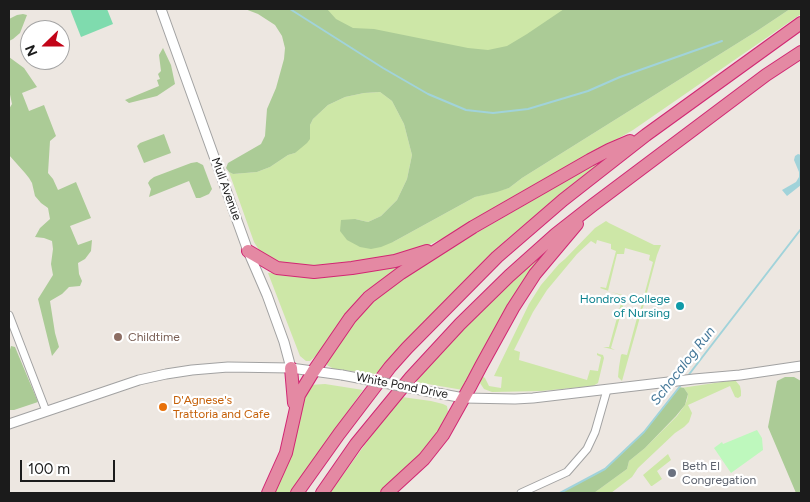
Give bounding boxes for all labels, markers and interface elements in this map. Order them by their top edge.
north arrow [20,20,70,70]
text: N [22,42,41,59]
street label: Mull Avenue [208,156,244,222]
place label: Hondros College of Nursing [580,292,670,320]
marker: Hondros College of Nursing [674,300,686,312]
water label: Schocalog Run [647,323,719,409]
place label: Childtime [128,330,180,344]
marker: Childtime [112,331,124,343]
street label: White Pond Drive [355,370,449,402]
place label: D'Agnese's Trattoria and Cafe [173,393,270,421]
marker: D'Agnese's Trattoria and Cafe [157,401,169,413]
scale bar [22,450,118,482]
place label: Beth El Congregation [682,459,756,487]
text: 100 m [28,460,70,478]
marker: Beth El Congregation [666,467,678,479]

